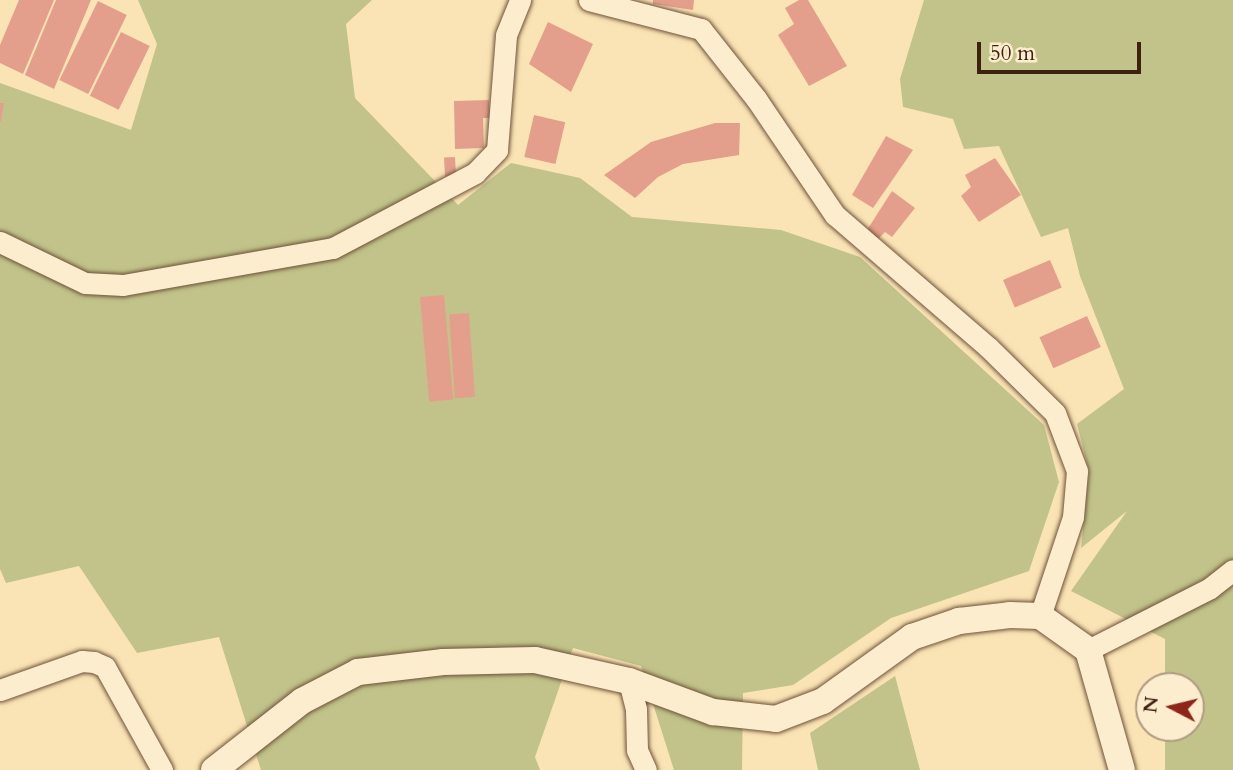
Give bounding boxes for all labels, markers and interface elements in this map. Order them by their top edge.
scale bar [981,28,1146,72]
text: 50 m [990,39,1035,68]
north arrow [1135,672,1205,742]
text: N [1137,695,1165,714]

